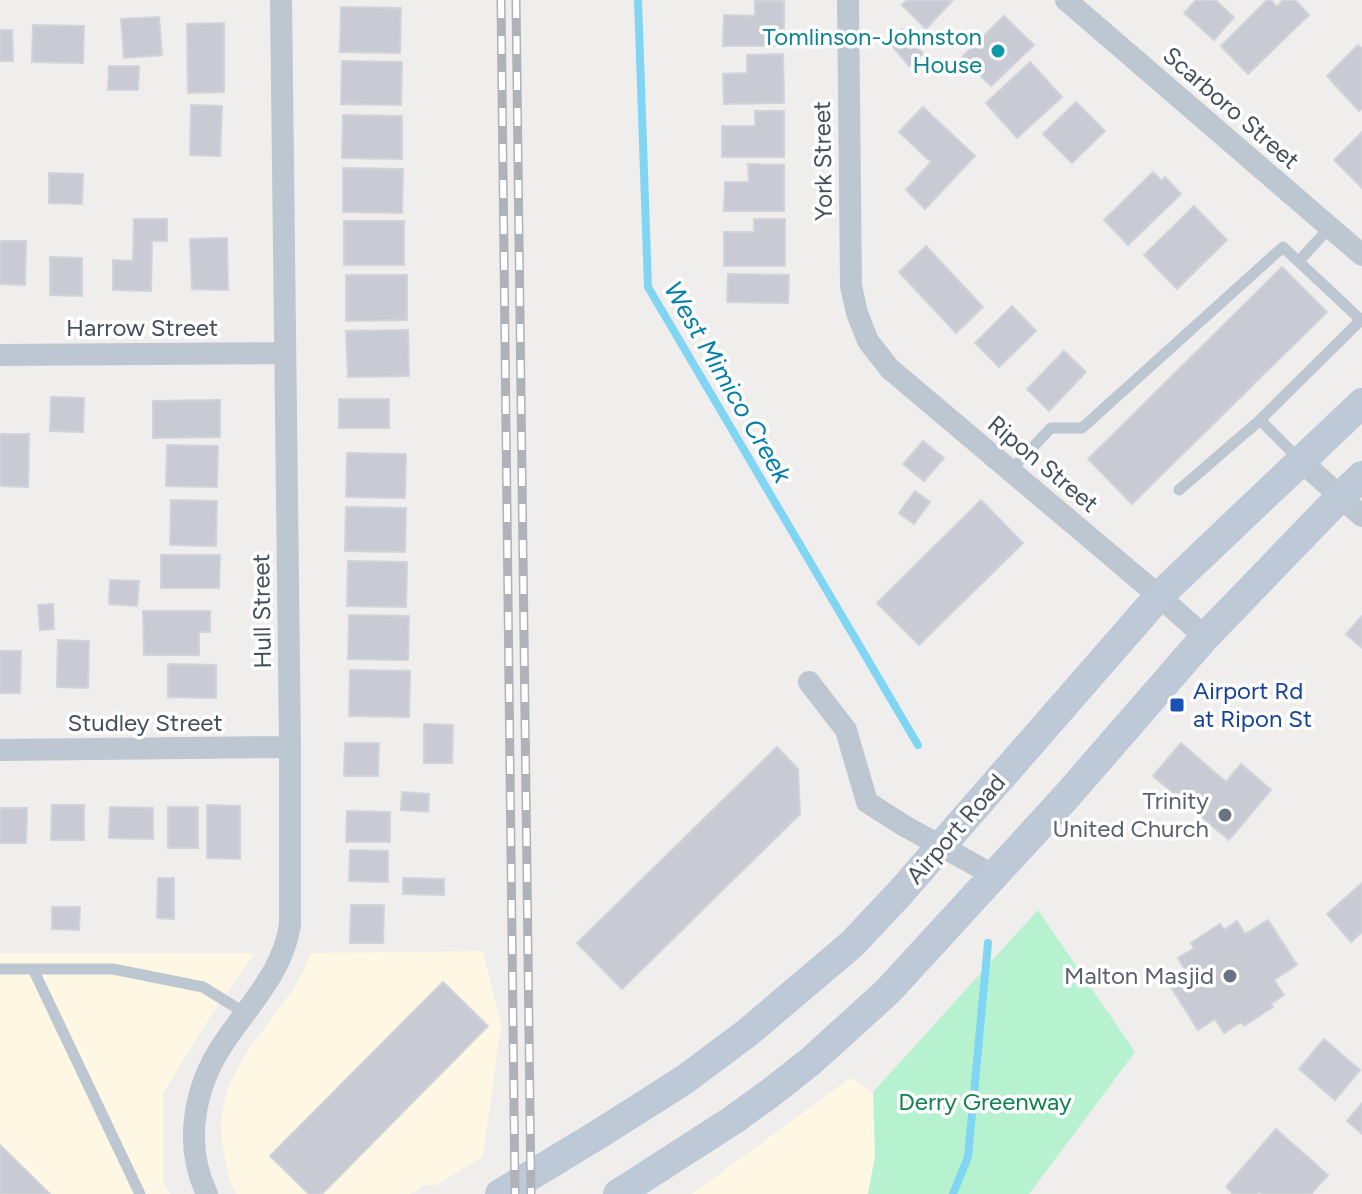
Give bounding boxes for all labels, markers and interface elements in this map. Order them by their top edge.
place label: Tomlinson-Johnston House [763,22,982,79]
street label: Scarboro Street [1157,41,1305,175]
marker: Tomlinson-Johnston House [989,42,1007,60]
street label: York Street [807,101,838,221]
water label: West Mimico Creek [657,276,799,490]
street label: Harrow Street [66,313,218,342]
street label: Ripon Street [982,409,1104,518]
street label: Hull Street [246,553,277,669]
place label: Airport Rd at Ripon St [1193,676,1312,733]
marker: Airport Rd at Ripon St [1168,696,1186,714]
street label: Studley Street [67,708,223,737]
street label: Airport Road [900,768,1011,890]
place label: Trinity United Church [1052,786,1209,843]
marker: Trinity United Church [1216,806,1234,824]
place label: Malton Masjid [1064,961,1214,990]
marker: Malton Masjid [1221,967,1239,985]
park label: Derry Greenway [898,1087,1072,1116]

